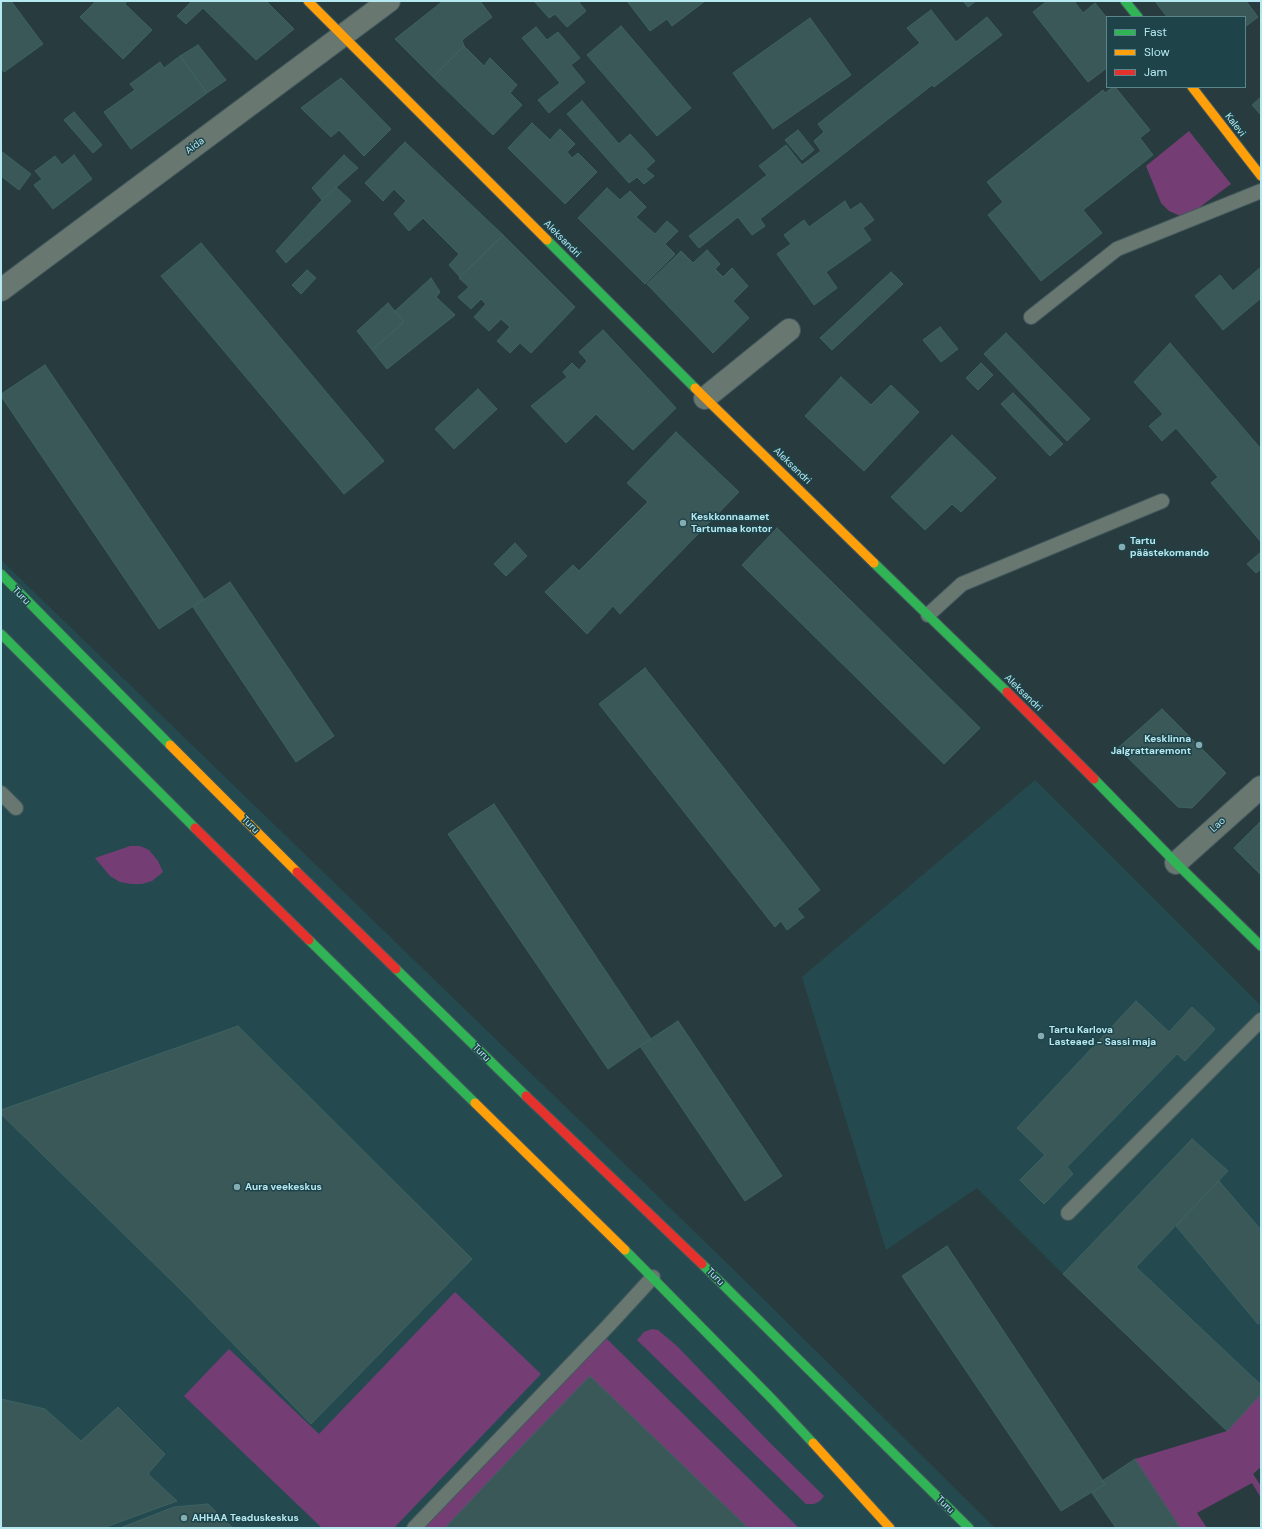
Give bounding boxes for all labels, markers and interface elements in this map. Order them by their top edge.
legend [1106,16,1246,88]
text: Fast [1144,24,1167,40]
text: Slow [1144,44,1170,60]
text: Jam [1144,64,1167,80]
street label: Kalevi [1222,111,1248,139]
street label: Aida [183,135,207,157]
street label: Aleksandri [541,218,583,260]
street label: Aleksandri [771,445,813,487]
place label: Keskkonnaamet Tartumaa kontor [691,511,772,534]
marker: Keskkonnaamet Tartumaa kontor [678,518,688,528]
place label: Tartu päästekomando [1130,535,1209,558]
marker: Tartu päästekomando [1117,542,1127,552]
street label: Turu [10,585,32,607]
street label: Aleksandri [1002,672,1044,714]
place label: Kesklinna Jalgrattaremont [1111,733,1191,756]
marker: Kesklinna Jalgrattaremont [1194,740,1204,750]
street label: Turu [239,814,261,836]
street label: Lao [1208,815,1228,835]
place label: Tartu Karlova Lasteaed - Sassi maja [1049,1024,1156,1048]
marker: Tartu Karlova Lasteaed - Sassi maja [1036,1031,1046,1041]
street label: Turu [470,1042,492,1064]
place label: Aura veekeskus [245,1181,322,1193]
marker: Aura veekeskus [232,1182,242,1192]
street label: Turu [704,1266,726,1288]
street label: Turu [934,1494,956,1516]
place label: AHHAA Teaduskeskus [192,1512,299,1524]
marker: AHHAA Teaduskeskus [179,1513,189,1523]

